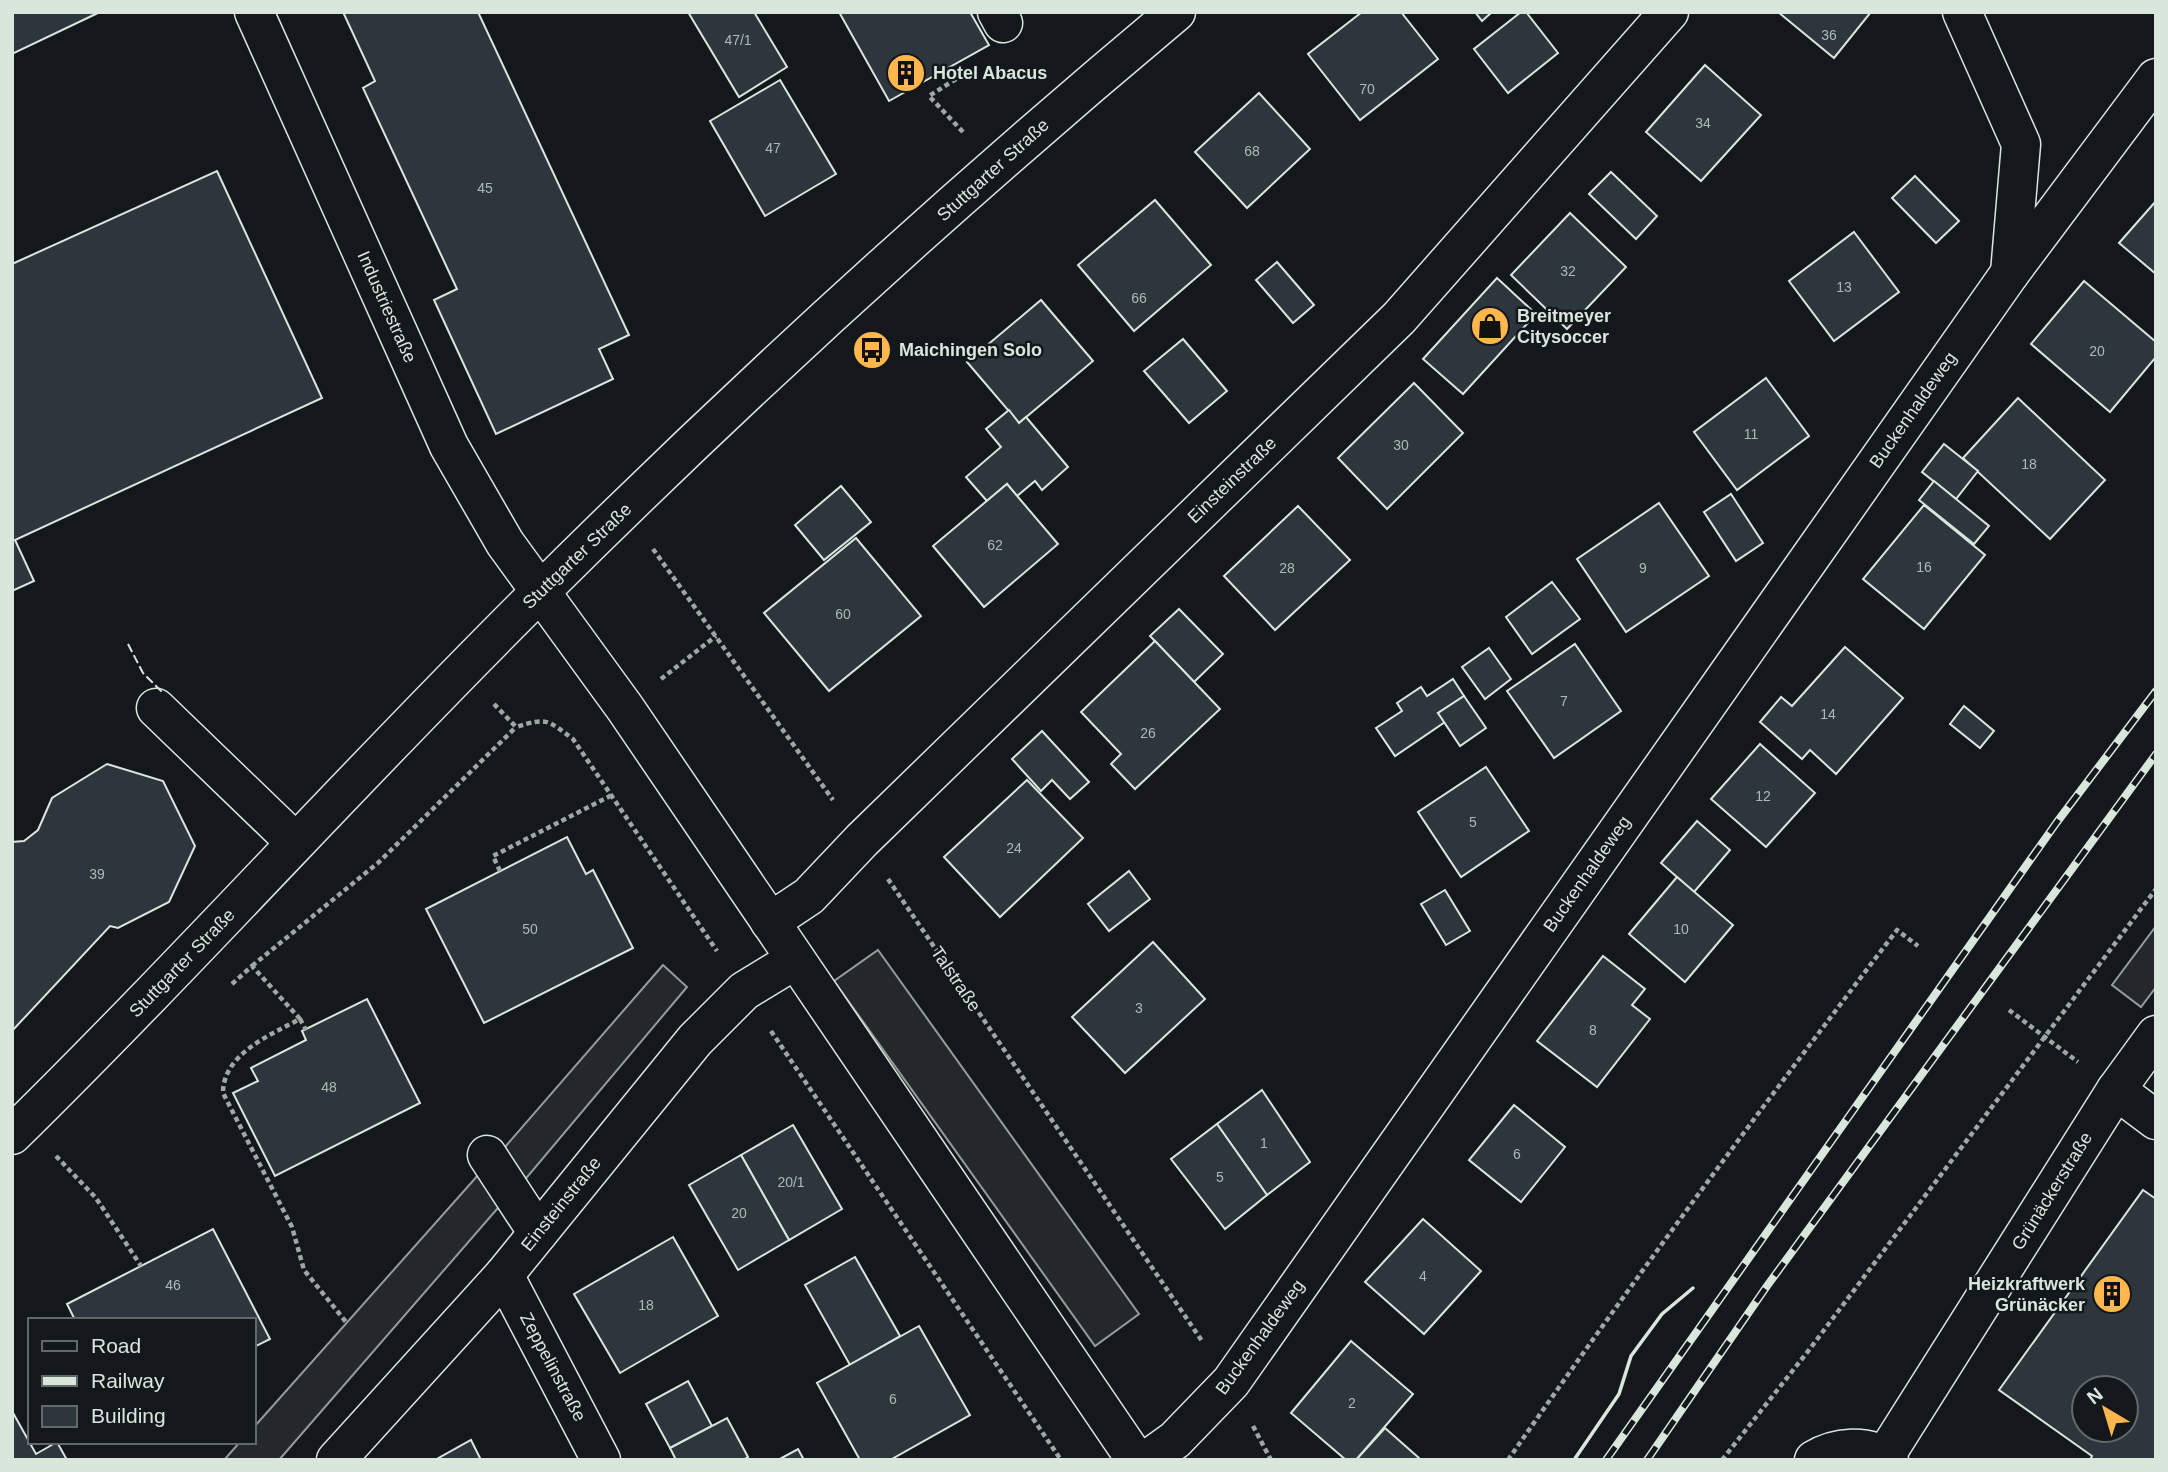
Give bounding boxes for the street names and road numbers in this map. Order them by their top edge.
street label: Stuttgarter Straße [933,115,1053,225]
street label: Industriestraße [353,248,421,366]
street label: Buckenhaldeweg [1865,348,1961,472]
street label: Einsteinstraße [1184,433,1280,527]
street label: Stuttgarter Straße [519,499,635,613]
street label: Buckenhaldeweg [1539,812,1635,936]
street label: Stuttgarter Straße [125,905,239,1021]
street label: Talstraße [927,943,985,1015]
street label: Grünäckerstraße [2008,1128,2096,1254]
street label: Einsteinstraße [517,1153,605,1255]
street label: Buckenhaldeweg [1212,1276,1308,1398]
street label: Zeppelinstraße [516,1309,590,1425]

